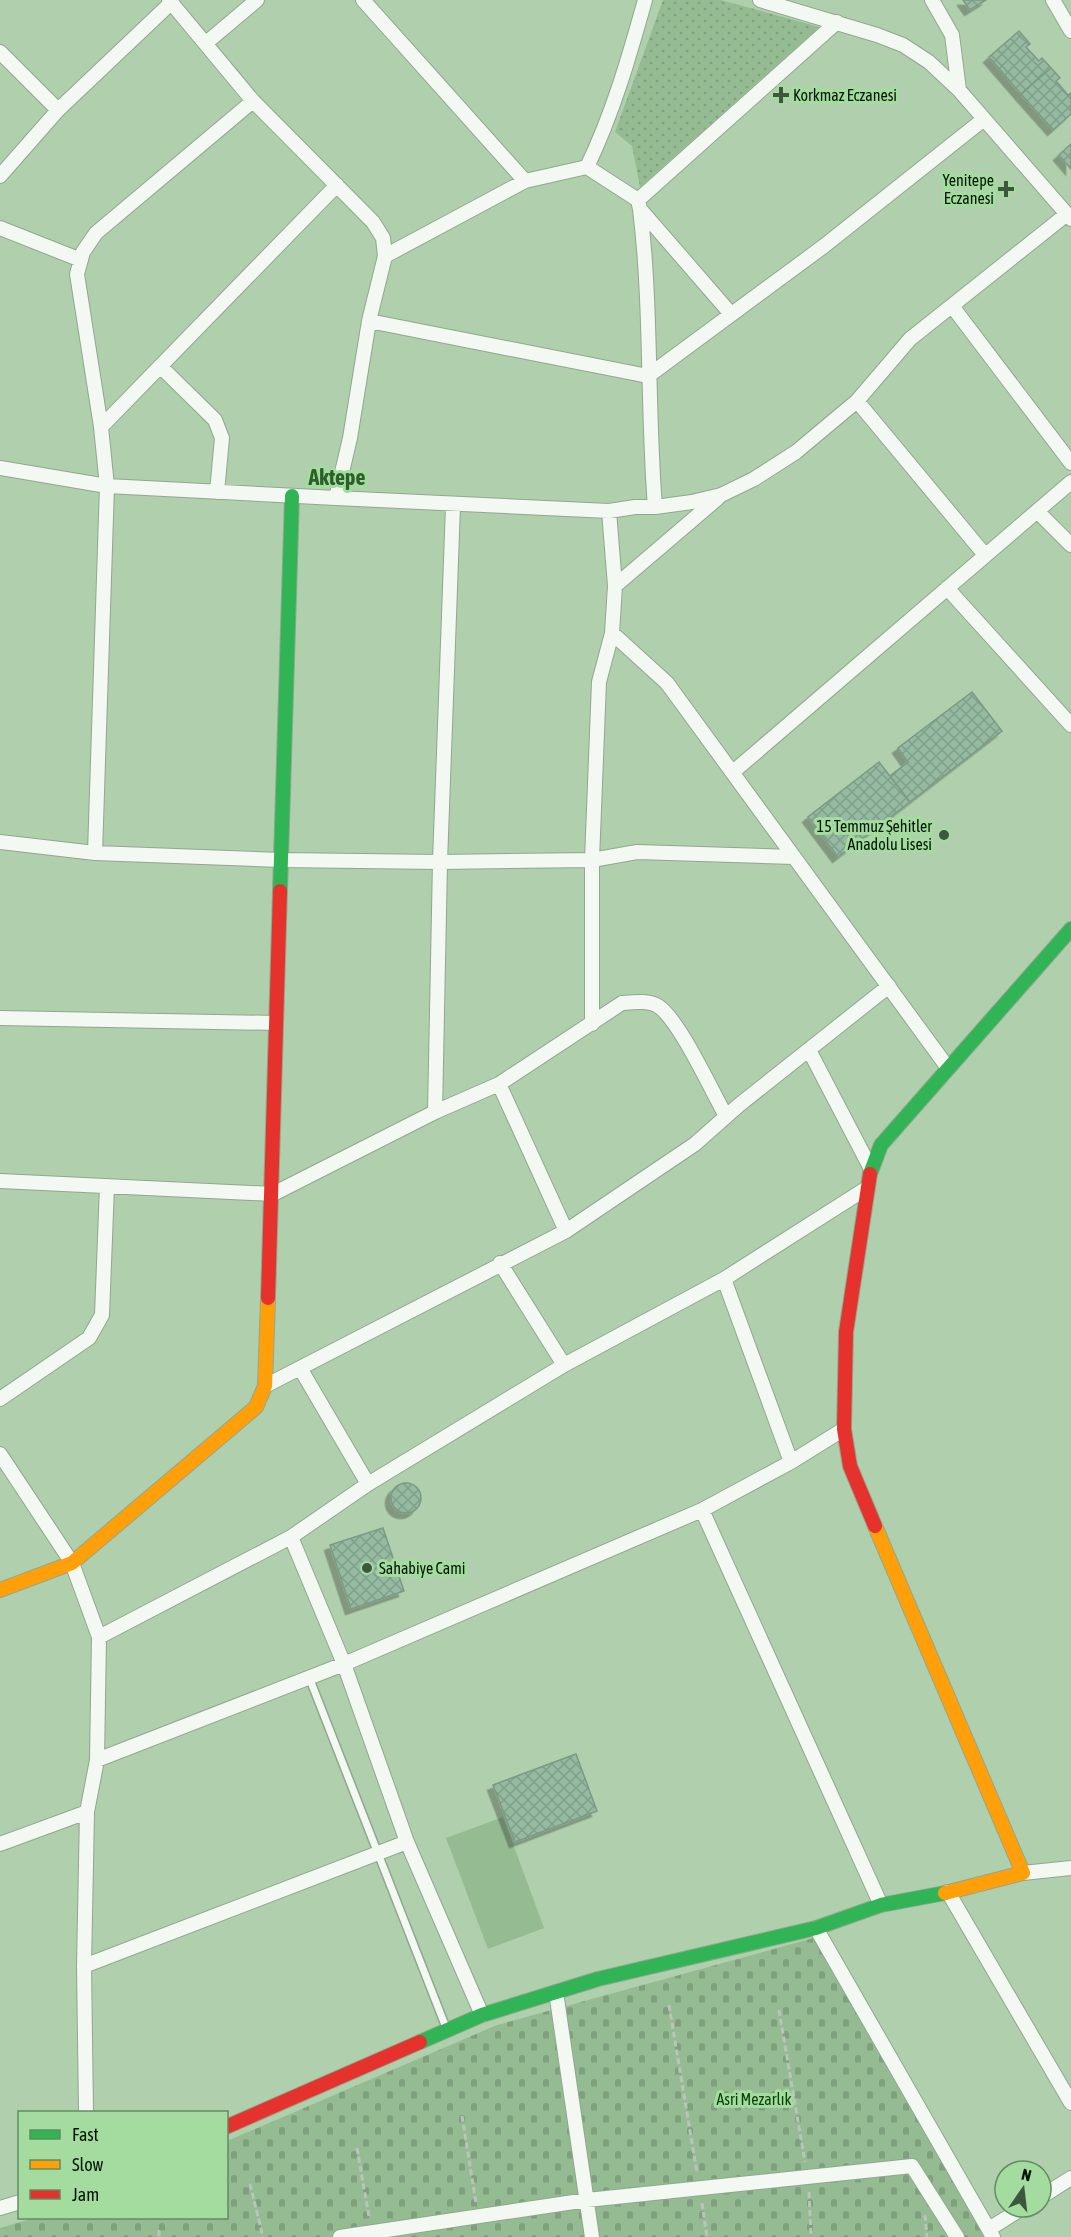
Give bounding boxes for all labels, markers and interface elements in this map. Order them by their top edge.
place label: Korkmaz Eczanesi [793,86,897,104]
marker: Korkmaz Eczanesi [774,88,788,102]
place label: Yenitepe Eczanesi [943,171,994,207]
marker: Yenitepe Eczanesi [999,182,1013,196]
district label: Aktepe [308,464,366,490]
place label: 15 Temmuz Şehitler Anadolu Lisesi [817,817,932,853]
marker: 15 Temmuz Şehitler Anadolu Lisesi [937,828,951,842]
place label: Sahabiye Cami [379,1559,465,1578]
marker: Sahabiye Cami [360,1561,374,1575]
park label: Asri Mezarlık [717,2090,791,2108]
legend [18,2111,228,2219]
text: Fast [72,2124,99,2145]
text: Slow [72,2154,103,2175]
north arrow [993,2159,1053,2219]
text: N [1020,2165,1033,2184]
text: Jam [72,2184,99,2205]

